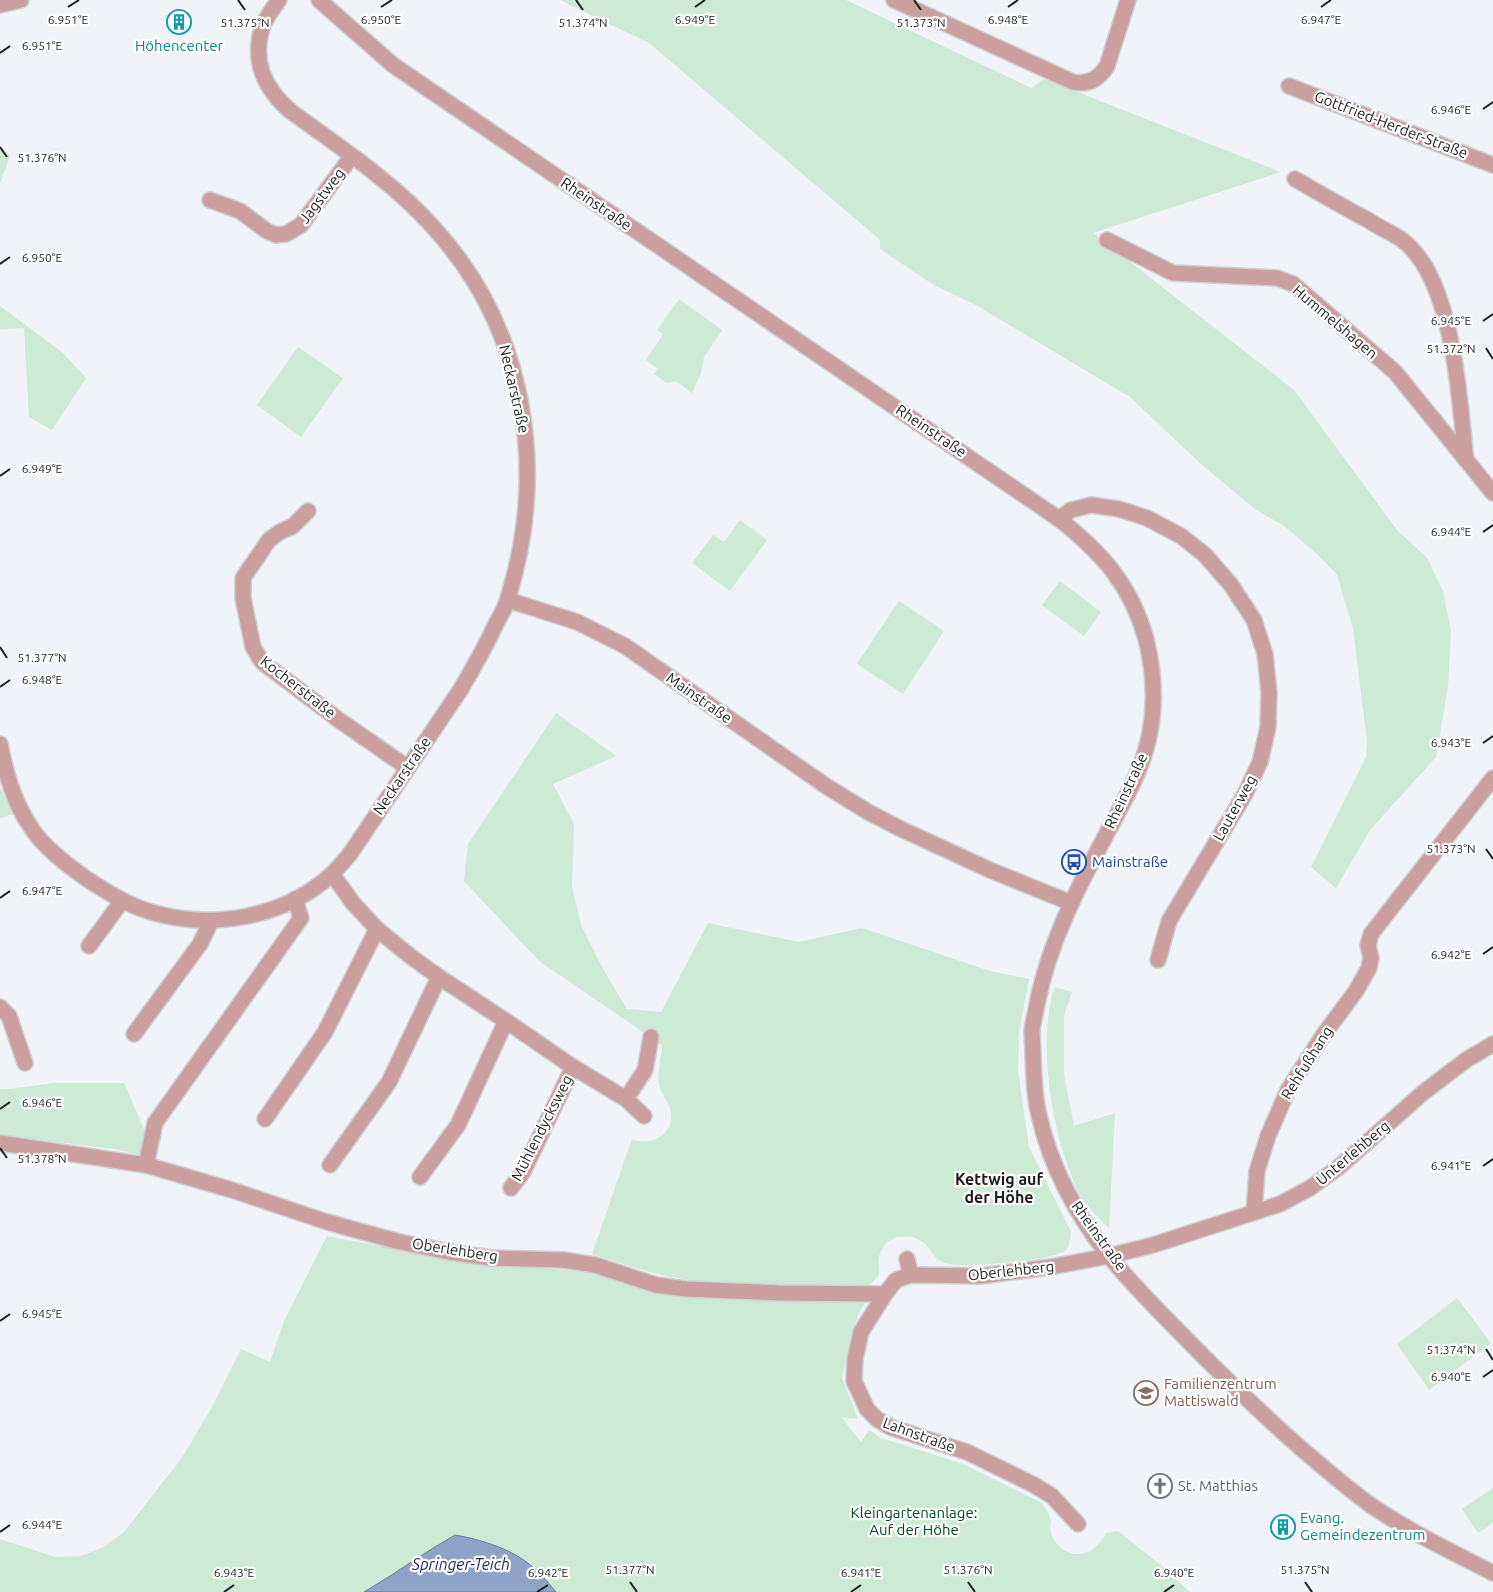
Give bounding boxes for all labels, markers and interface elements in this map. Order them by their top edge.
building icon: Höhencenter [166,9,192,35]
text: 6.951°E [48,13,89,26]
text: 6.950°E [361,13,402,26]
text: 6.949°E [675,13,716,26]
text: 6.948°E [988,13,1029,26]
text: 6.947°E [1301,13,1342,26]
text: 51.375°N [220,16,270,29]
text: 51.374°N [558,16,608,29]
text: 51.373°N [896,16,946,29]
place label: Höhencenter [135,37,223,54]
text: 6.951°E [22,39,63,52]
street label: Gottfried-Herder-Straße [1312,87,1470,162]
text: 6.946°E [1431,103,1472,116]
text: 51.376°N [17,151,67,164]
street label: Jagstweg [295,165,348,227]
street label: Rheinstraße [558,174,635,233]
text: 6.950°E [22,251,63,264]
street label: Hummelshagen [1289,281,1381,362]
text: 6.945°E [1431,314,1472,327]
text: 51.372°N [1426,342,1476,355]
street label: Neckarstraße [496,343,533,435]
street label: Rheinstraße [893,401,970,460]
text: 6.949°E [22,462,63,475]
text: 6.944°E [1431,525,1472,538]
text: 51.377°N [17,651,67,664]
street label: Kocherstraße [257,652,339,721]
street label: Mainstraße [663,669,735,726]
text: 6.948°E [22,673,63,686]
street label: Neckarstraße [369,734,434,818]
text: 6.943°E [1431,736,1472,749]
street label: Rheinstraße [1101,750,1150,831]
street label: Lauterweg [1210,772,1260,844]
text: 51.373°N [1426,842,1476,855]
bus stop icon: Mainstraße [1061,849,1087,875]
place label: Mainstraße [1092,853,1168,870]
text: 6.947°E [22,884,63,897]
text: 6.942°E [1431,948,1472,961]
street label: Rehfußhang [1277,1023,1336,1102]
street label: Mühlendycksweg [508,1072,576,1184]
text: 6.946°E [22,1096,63,1109]
street label: Unterlehberg [1312,1117,1393,1188]
text: 51.378°N [17,1152,67,1165]
text: 6.941°E [1431,1159,1472,1172]
district label: Kettwig auf der Höhe [955,1170,1043,1206]
street label: Rheinstraße [1069,1198,1130,1274]
street label: Oberlehberg [411,1234,499,1265]
street label: Oberlehberg [967,1258,1055,1283]
text: 6.945°E [22,1307,63,1320]
text: 51.374°N [1426,1343,1476,1356]
text: 6.940°E [1431,1370,1472,1383]
place label: Familienzentrum Mattiswald [1164,1375,1277,1409]
school or university icon: Familienzentrum Mattiswald [1133,1380,1159,1406]
street label: Lahnstraße [881,1414,958,1455]
church icon: St. Matthias [1147,1473,1173,1499]
place label: St. Matthias [1178,1477,1258,1494]
park label: Kleingartenanlage: Auf der Höhe [851,1504,977,1538]
place label: Evang. Gemeindezentrum [1300,1509,1425,1543]
building icon: Evang. Gemeindezentrum [1270,1514,1296,1540]
text: 6.944°E [22,1518,63,1531]
water label: Springer-Teich [411,1555,510,1573]
text: 51.377°N [605,1563,655,1576]
text: 51.376°N [943,1563,993,1576]
text: 51.375°N [1280,1563,1330,1576]
text: 6.943°E [214,1566,255,1579]
text: 6.942°E [528,1566,569,1579]
text: 6.941°E [841,1566,882,1579]
text: 6.940°E [1154,1566,1195,1579]

